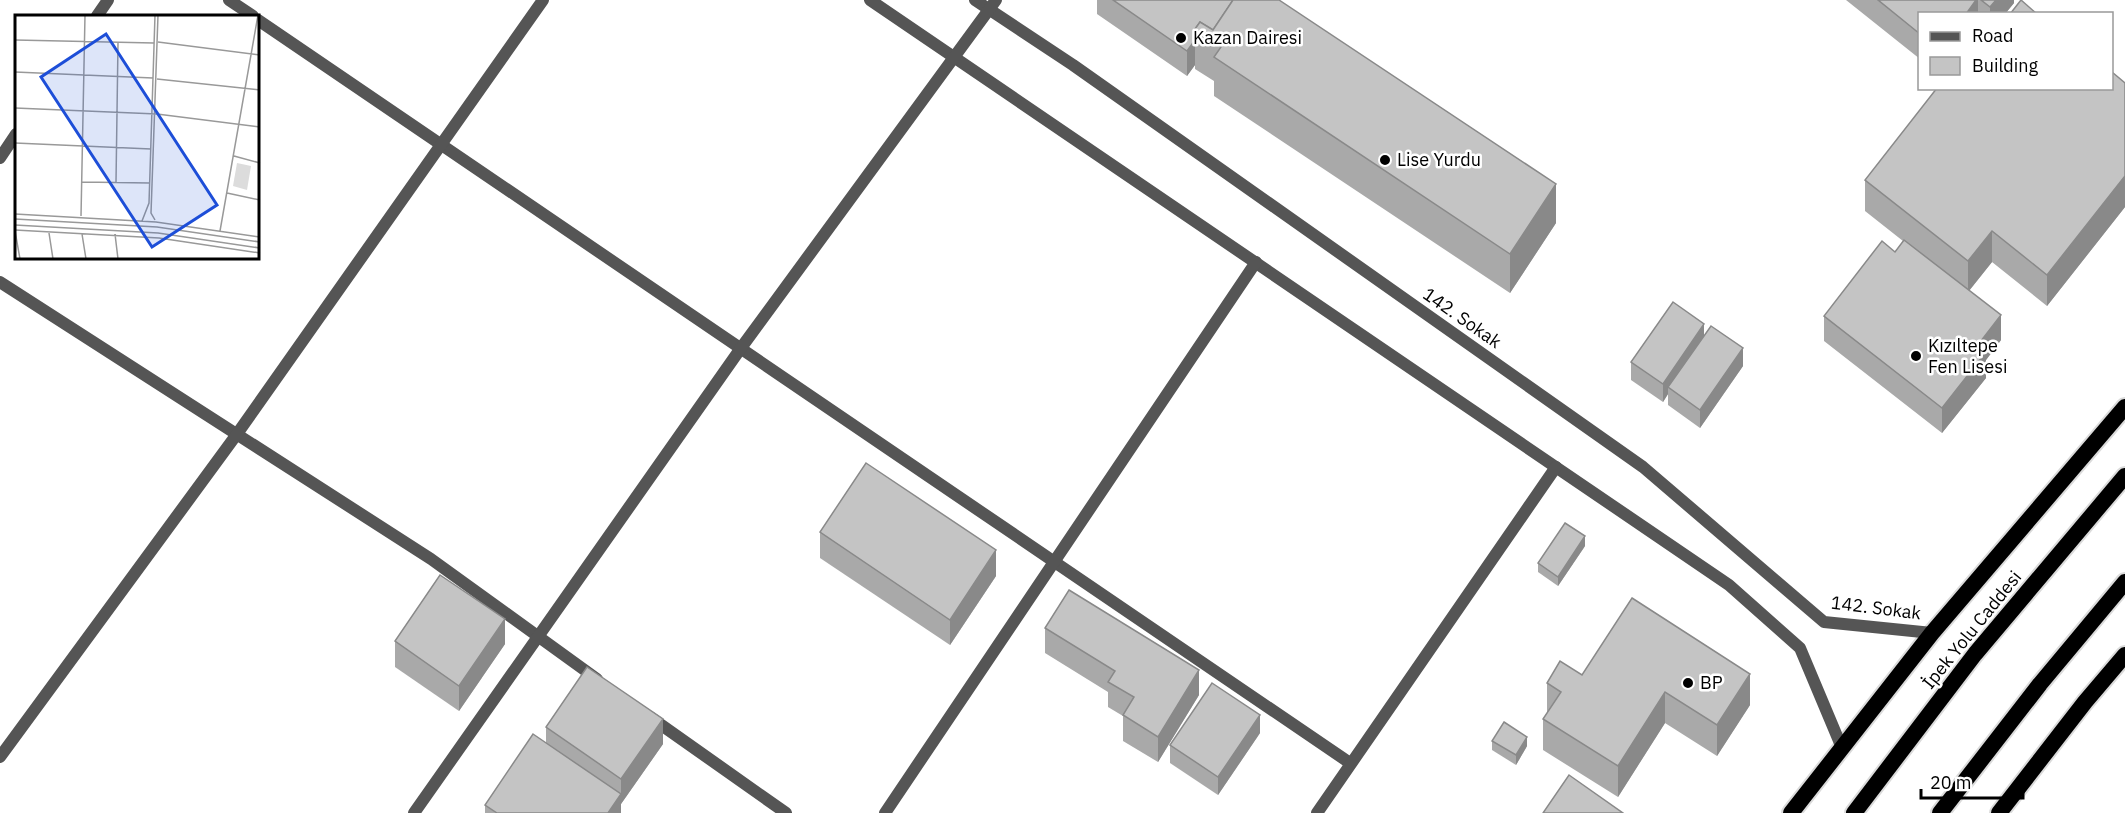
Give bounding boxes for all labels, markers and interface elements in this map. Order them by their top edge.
legend [1918,12,2113,90]
inset map [15,15,260,260]
text: Road [1972,24,2013,47]
place label: Kazan Dairesi [1193,26,1302,49]
marker: Kazan Dairesi [1174,31,1188,45]
text: Building [1972,54,2039,77]
place label: Lise Yurdu [1397,148,1481,171]
marker: Lise Yurdu [1378,153,1392,167]
street label: 142. Sokak [1419,282,1506,353]
place label: Kızıltepe Fen Lisesi [1928,334,2007,378]
marker: Kızıltepe Fen Lisesi [1909,349,1923,363]
street label: İpek Yolu Caddesi [1917,566,2026,693]
street label: 142. Sokak [1830,591,1923,624]
place label: BP [1700,671,1723,694]
marker: BP [1681,676,1695,690]
scale bar [1921,762,2023,800]
text: 20 m [1930,771,1972,794]

